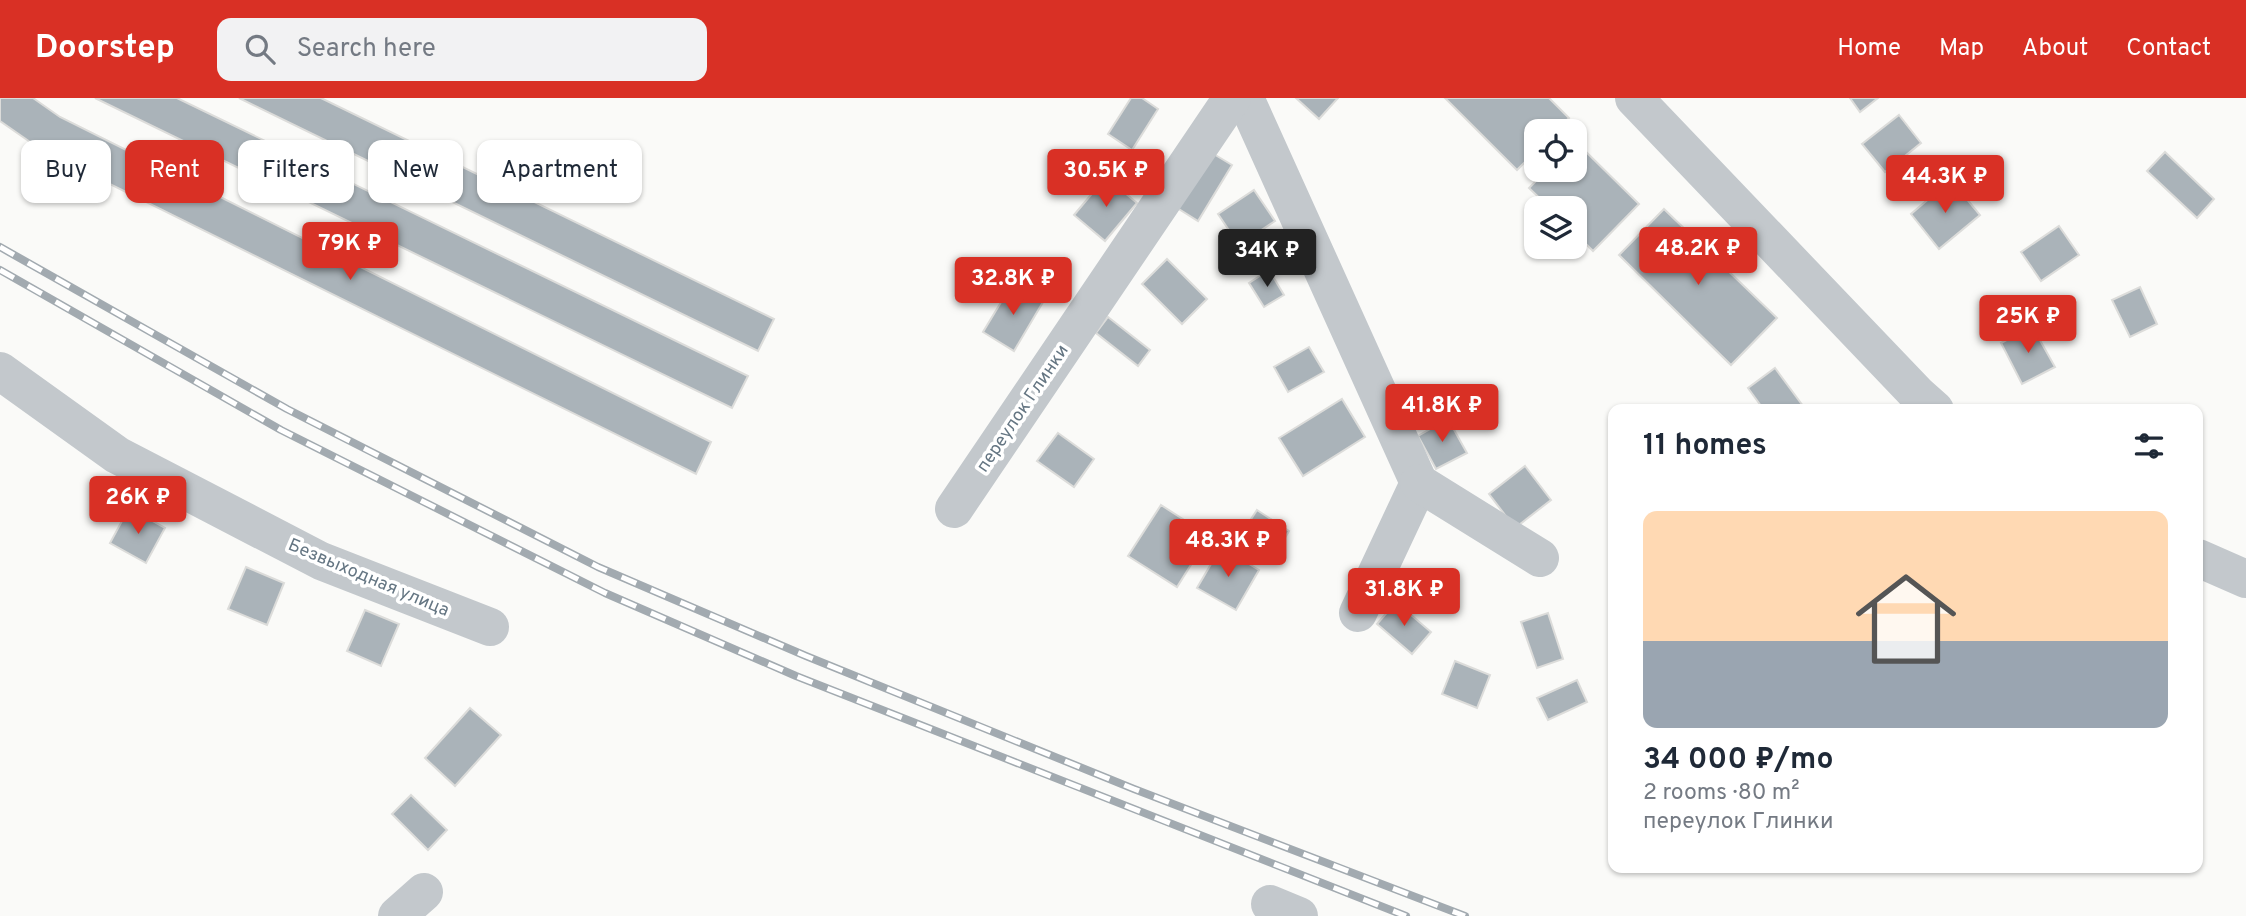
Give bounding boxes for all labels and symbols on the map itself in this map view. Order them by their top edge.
pin: 30.5K ₽ [1041,150,1171,209]
pin: 44.3K ₽ [1880,156,2010,215]
pin: 79K ₽ [301,222,399,282]
pin: 48.2K ₽ [1633,228,1763,287]
pin: 34K ₽ [1218,230,1316,289]
pin: 32.8K ₽ [948,258,1078,317]
pin: 25K ₽ [1979,296,2077,355]
street label: переулок Глинки [972,341,1074,477]
pin: 41.8K ₽ [1377,384,1507,444]
pin: 26K ₽ [89,476,187,536]
pin: 48.3K ₽ [1163,519,1293,579]
street label: Безвыходная улица [284,534,453,623]
pin: 31.8K ₽ [1339,568,1469,628]

